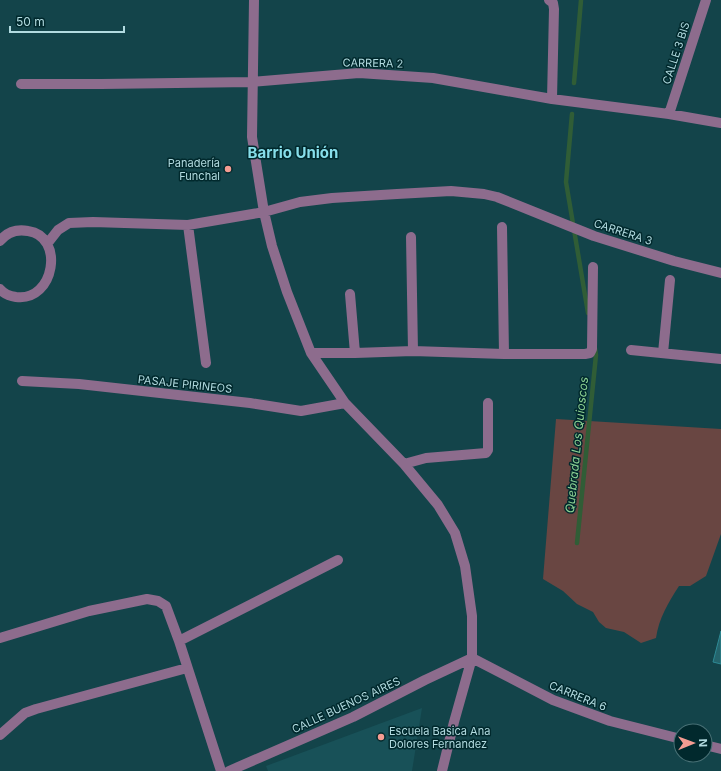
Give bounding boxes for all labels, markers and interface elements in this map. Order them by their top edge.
scale bar [10,8,124,34]
text: 50 m [16,14,45,29]
street label: CALLE 3 BIS [659,20,693,86]
street label: CARRERA 2 [343,55,403,71]
district label: Barrio Unión [248,143,338,162]
place label: Panadería Funchal [168,156,220,183]
marker: Panadería Funchal [223,164,233,174]
street label: CARRERA 3 [592,216,654,248]
street label: PASAJE PIRINEOS [137,372,233,396]
water label: Quebrada Los Quioscos [562,376,591,514]
street label: CALLE BUENOS AIRES [290,674,402,736]
street label: CARRERA 6 [547,678,609,714]
north arrow [673,723,713,763]
place label: Escuela Basica Ana Dolores Fernandez [389,724,490,751]
marker: Escuela Basica Ana Dolores Fernandez [376,732,386,742]
text: N [696,739,710,747]

